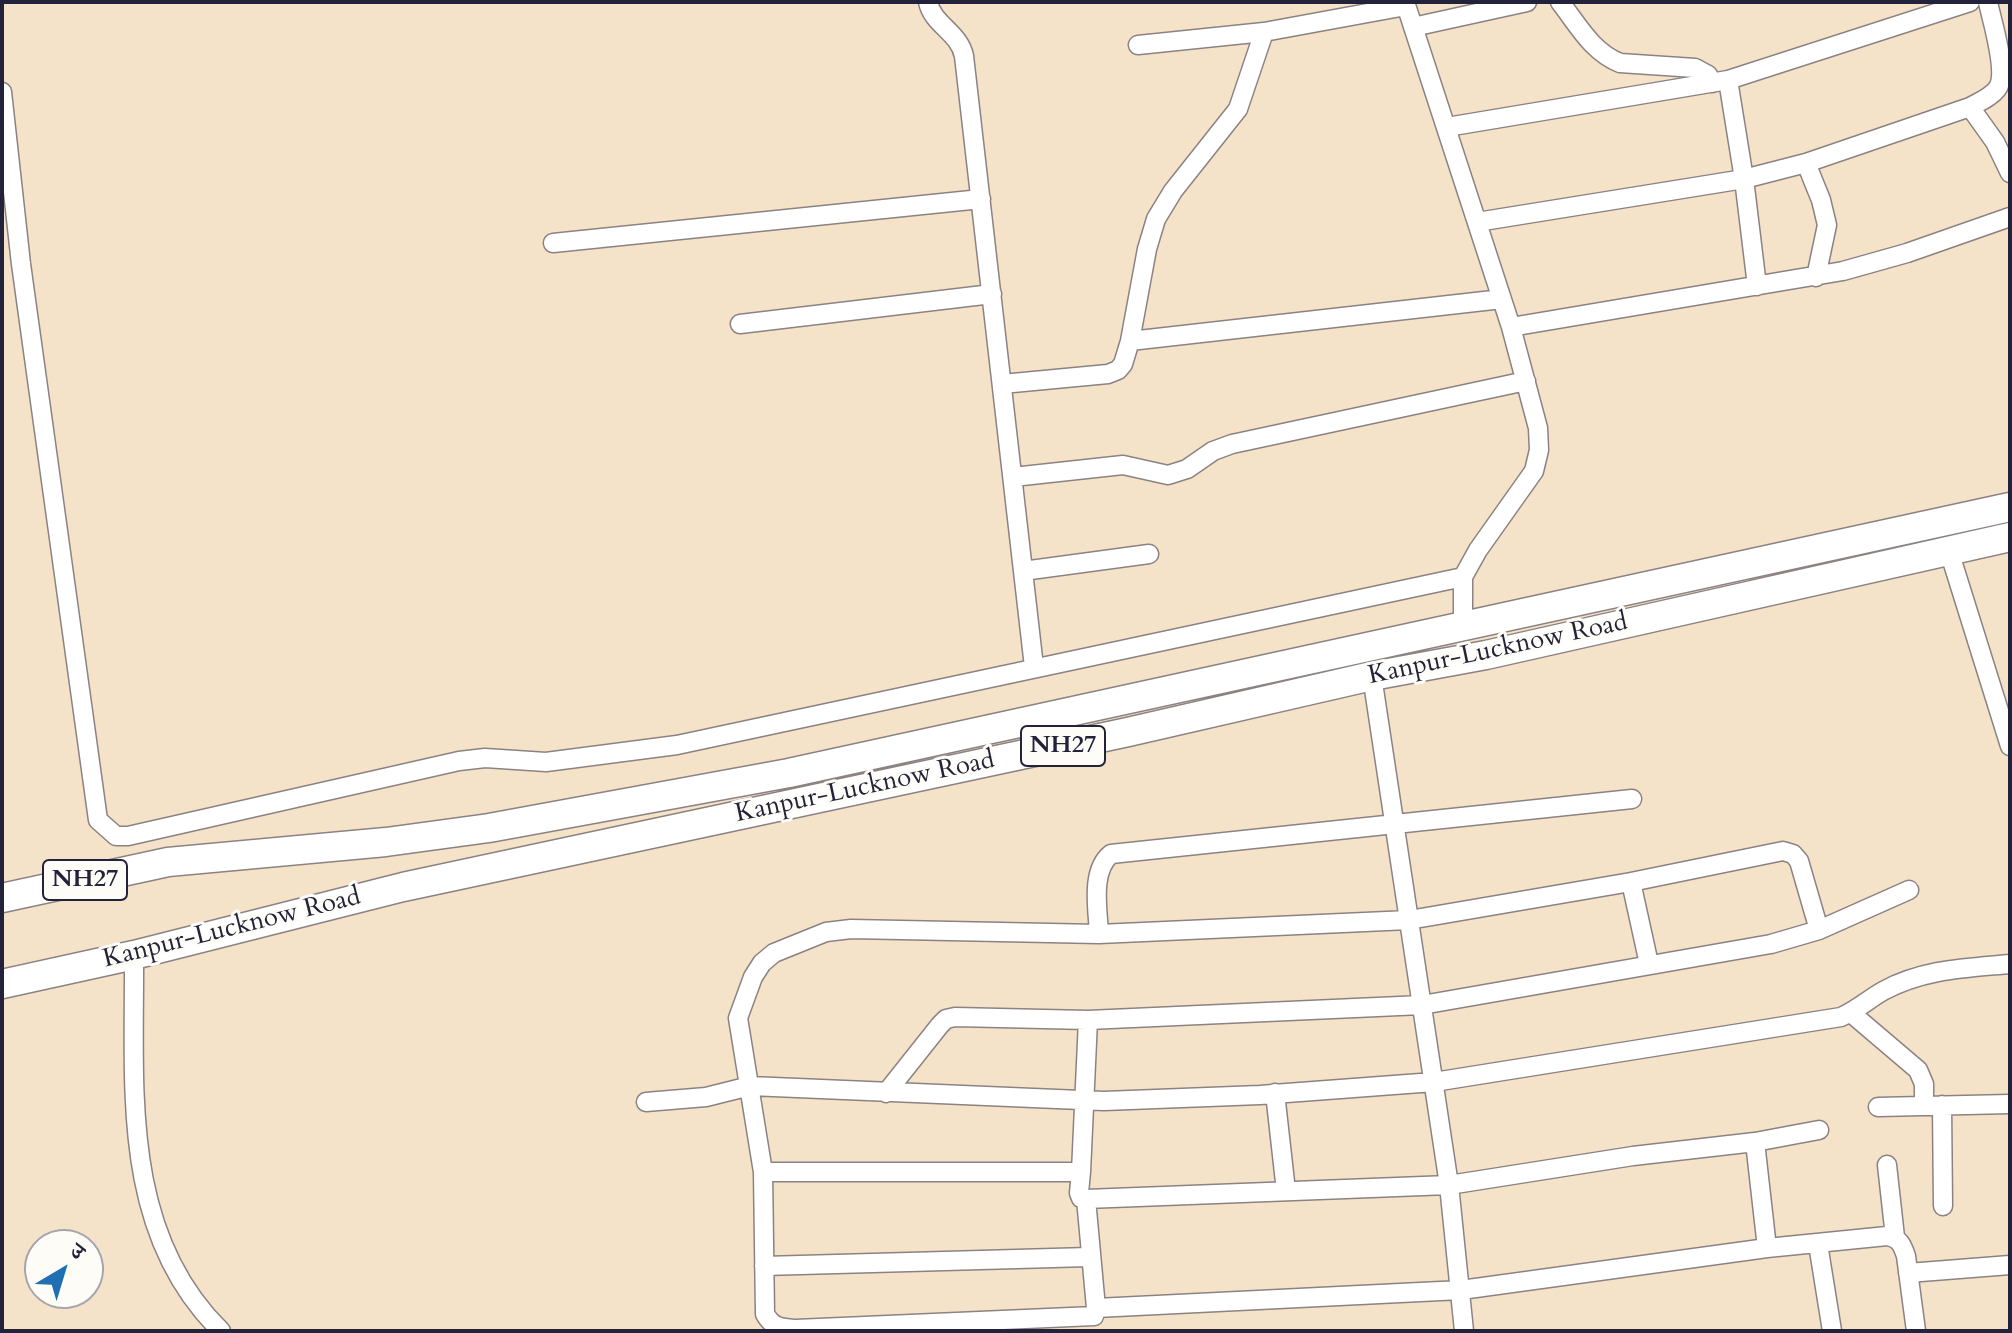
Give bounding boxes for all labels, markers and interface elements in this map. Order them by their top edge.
street label: Kanpur-Lucknow Road [1366,607,1630,693]
road number: NH27 [1021,726,1105,766]
street label: Kanpur-Lucknow Road [733,745,997,831]
road number: NH27 [43,860,127,900]
street label: Kanpur-Lucknow Road [100,882,364,976]
north arrow [24,1229,104,1309]
text: उ [64,1236,91,1267]

